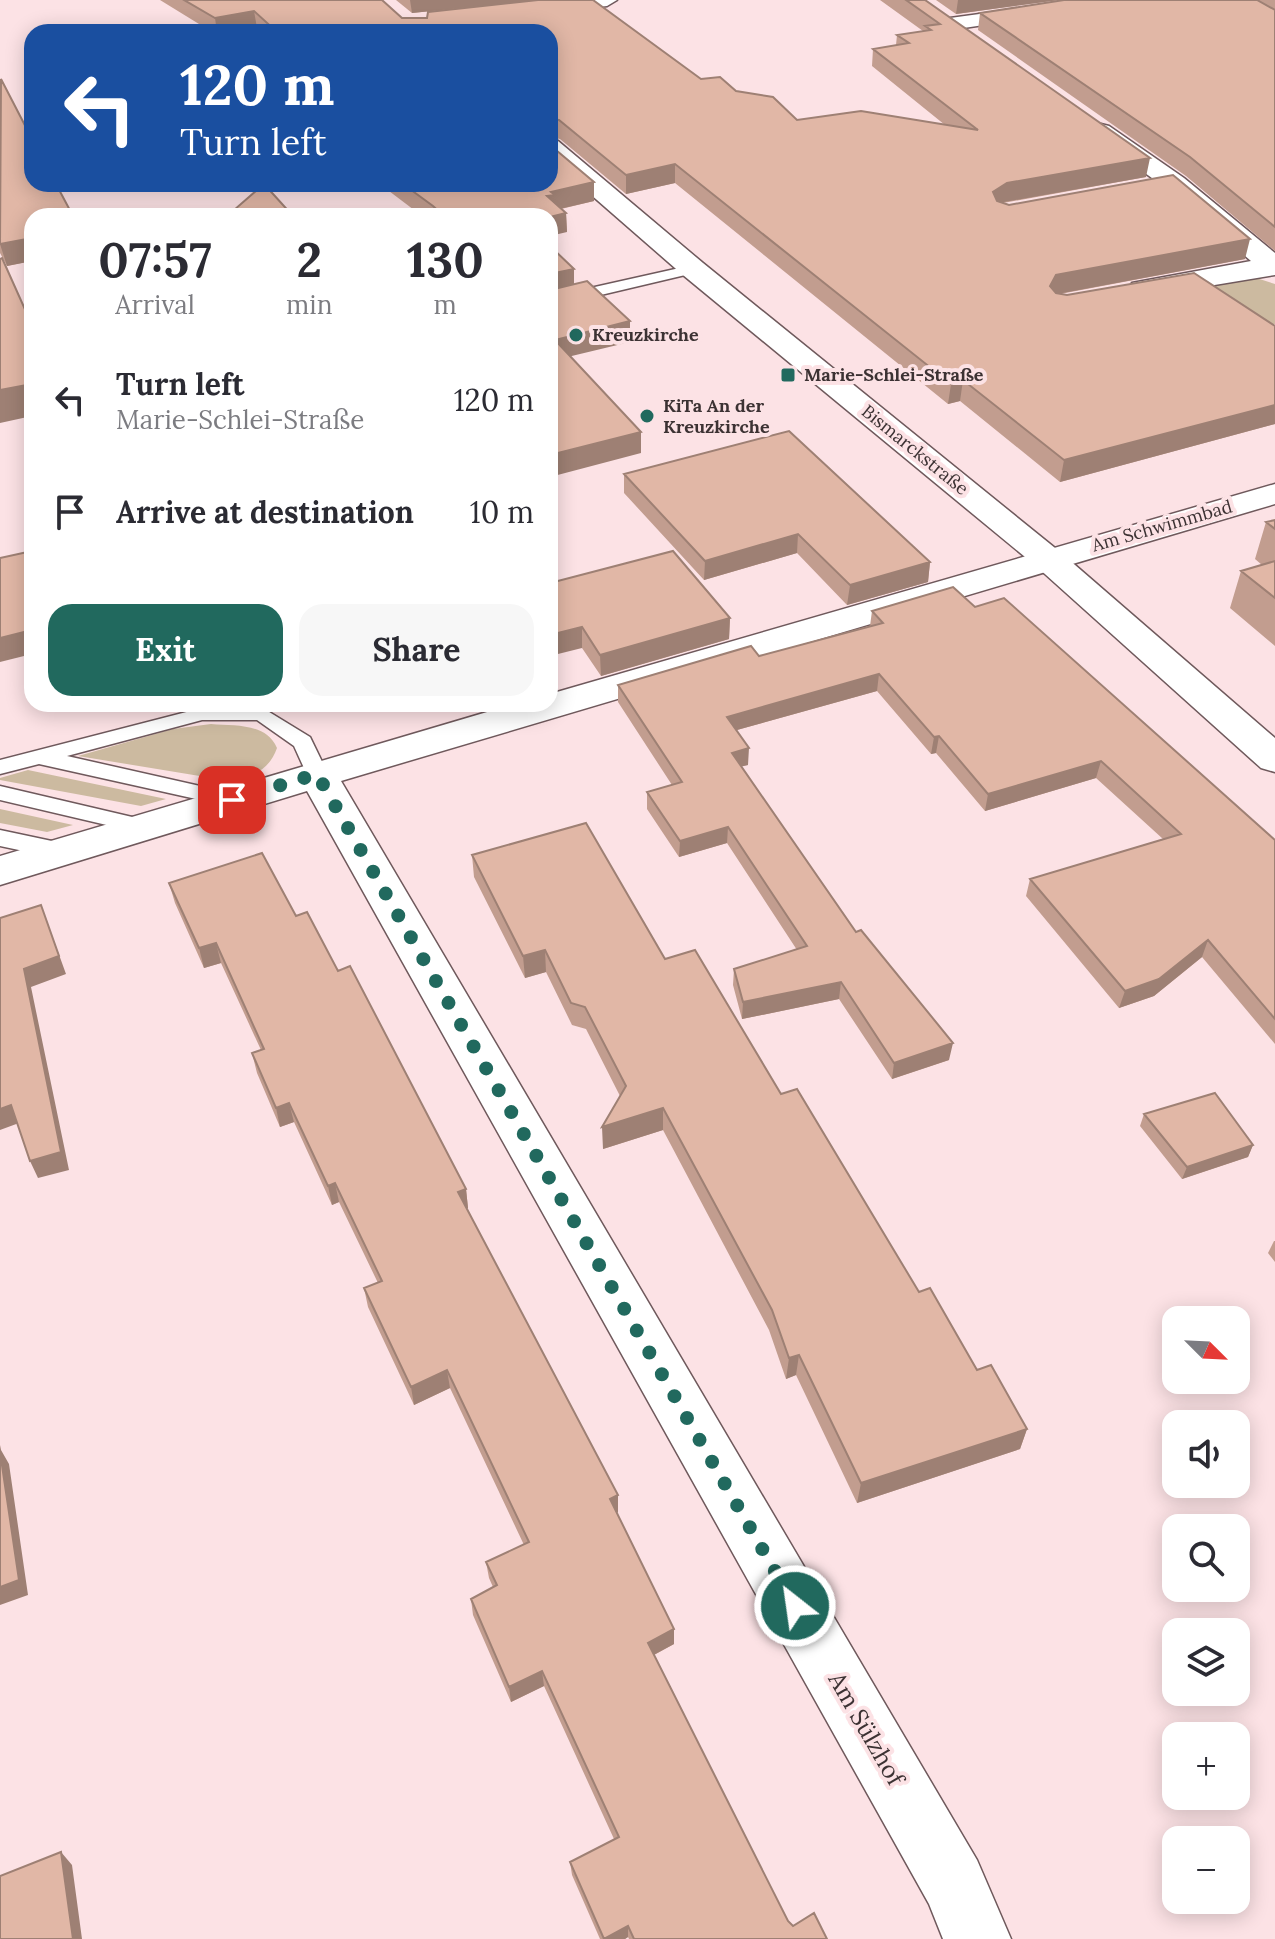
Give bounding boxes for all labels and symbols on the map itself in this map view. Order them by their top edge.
place label: Kreuzkirche [592,323,699,346]
marker: Kreuzkirche [567,326,585,344]
place label: Marie-Schlei-Straße [804,363,984,386]
marker: Marie-Schlei-Straße [779,366,797,384]
place label: KiTa An der Kreuzkirche [663,394,770,438]
street label: Bismarckstraße [857,399,974,500]
marker: KiTa An der Kreuzkirche [638,407,656,425]
street label: Am Schwimmbad [1088,494,1235,557]
pin [198,766,266,834]
north arrow [1162,1306,1250,1394]
position arrow [753,1564,837,1648]
street label: Am Sülzhof [821,1666,912,1793]

